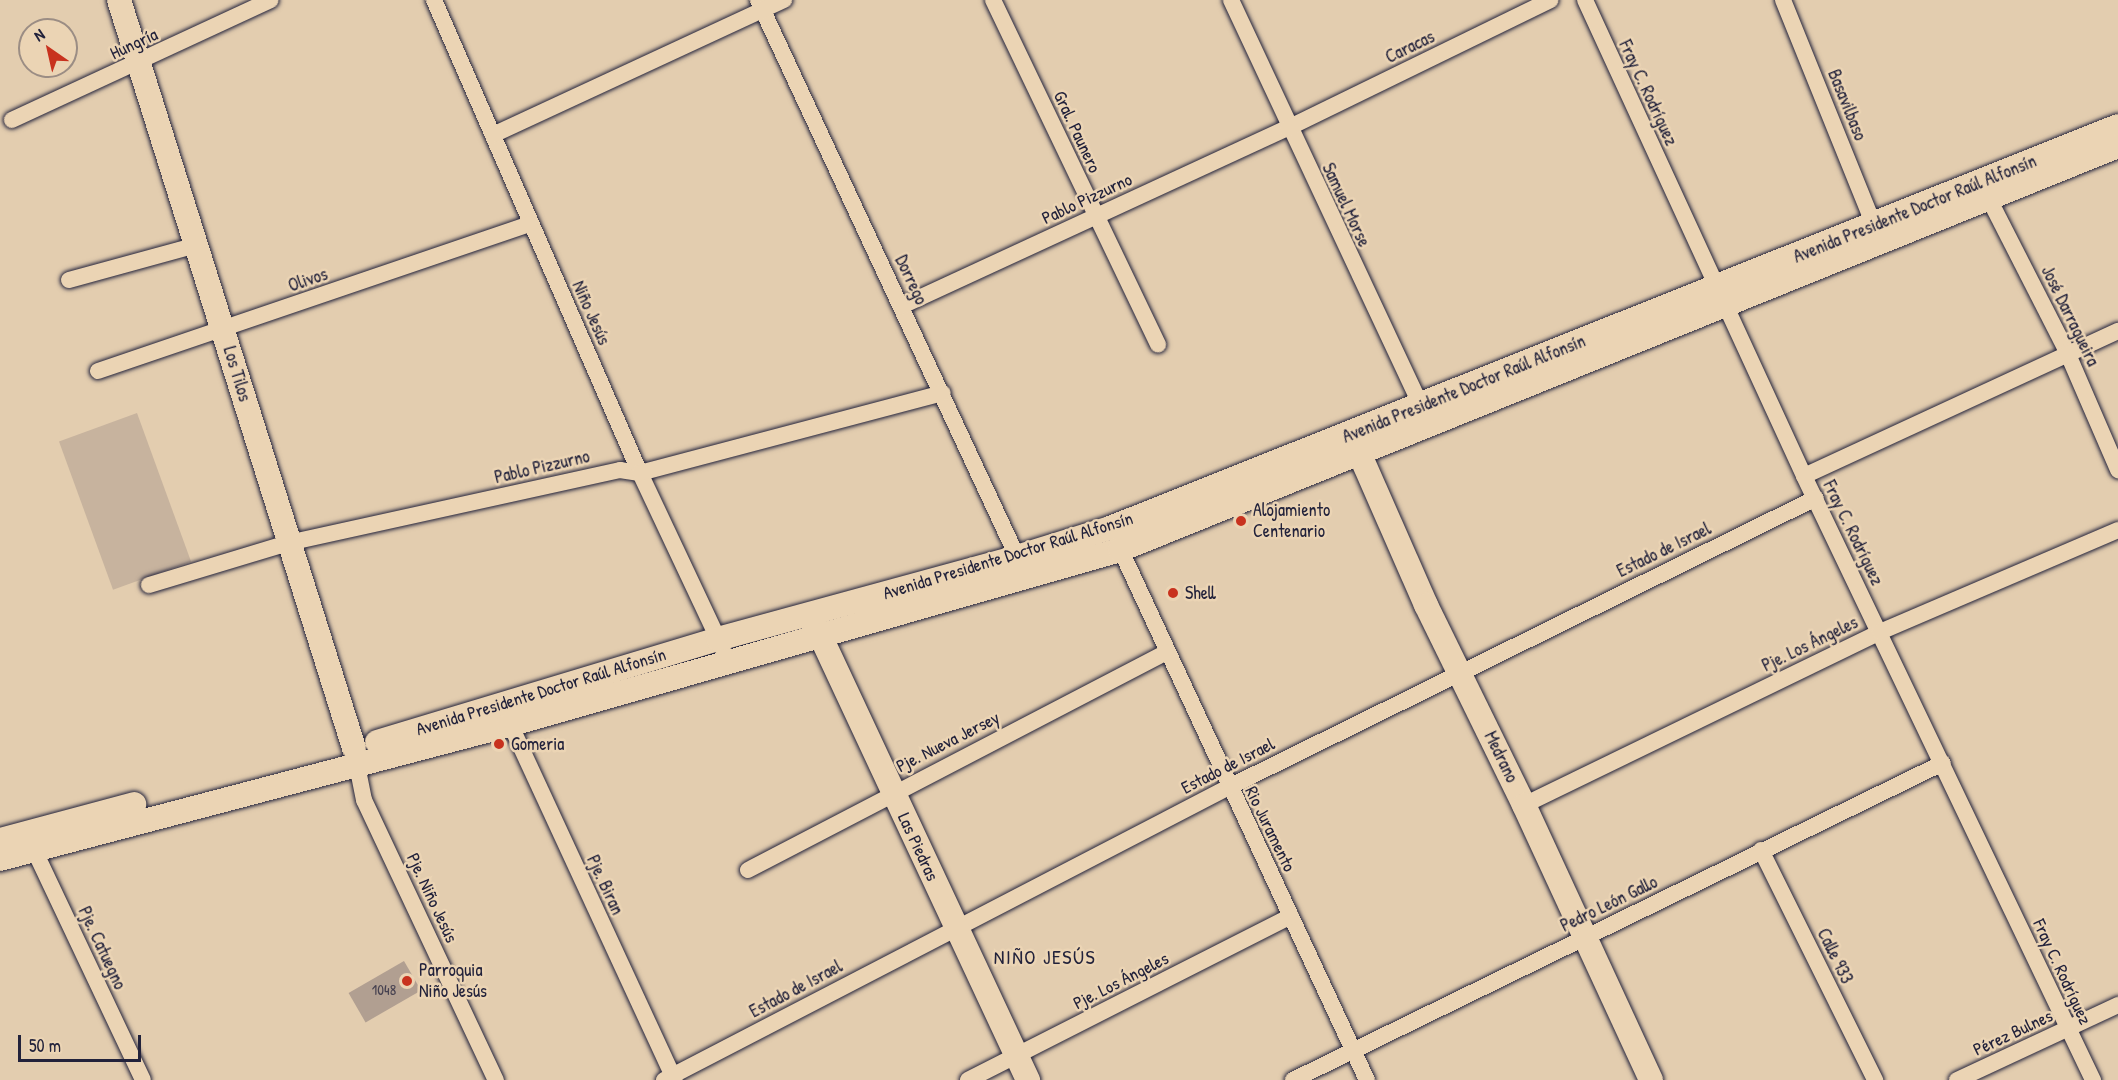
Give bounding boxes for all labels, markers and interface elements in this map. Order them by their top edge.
north arrow [18,18,78,78]
text: N [29,23,49,46]
street label: Hungría [107,24,161,64]
street label: Caracas [1382,26,1438,68]
street label: Fray C. Rodríguez [1614,37,1682,149]
street label: Basavilbaso [1823,66,1871,144]
street label: Gral. Paunero [1049,88,1105,176]
street label: Avenida Presidente Doctor Raúl Alfonsín [1790,150,2040,268]
street label: Samuel Morse [1317,160,1375,250]
street label: Pablo Pizzurno [1039,169,1135,229]
street label: Dorrego [890,252,932,308]
street label: José Darragueira [2036,262,2104,370]
street label: Olivos [285,263,331,297]
street label: Niño Jesús [567,278,615,348]
street label: Avenida Presidente Doctor Raúl Alfonsín [1339,330,1589,448]
street label: Los Tilos [218,344,256,404]
street label: Pablo Pizzurno [492,446,592,488]
street label: Fray C. Rodríguez [1818,477,1888,589]
place label: Alojamiento Centenario [1253,500,1330,542]
street label: Avenida Presidente Doctor Raúl Alfonsín [880,508,1136,604]
marker: Alojamiento Centenario [1234,514,1248,528]
street label: Estado de Israel [1613,518,1715,582]
place label: Shell [1185,582,1216,604]
marker: Shell [1166,586,1180,600]
street label: Pje. Los Ángeles [1759,611,1861,677]
street label: Avenida Presidente Doctor Raúl Alfonsín [413,644,669,740]
street label: Pje. Nueva Jersey [893,707,1003,777]
street label: Medrano [1479,728,1523,786]
place label: Gomeria [511,733,564,755]
street label: Estado de Israel [1178,733,1278,799]
marker: Gomeria [492,737,506,751]
street label: Rio Juramento [1240,783,1300,875]
street label: Las Piedras [893,810,943,884]
street label: Pje. Niño Jesús [402,850,462,946]
street label: Pje. Biran [582,852,628,918]
street label: Pedro León Gallo [1557,871,1661,937]
street label: Pje. Catuegno [73,903,131,993]
street label: Fray C. Rodríguez [2028,916,2096,1028]
street label: Calle 933 [1812,925,1858,987]
district label: NIÑO JESÚS [994,944,1096,968]
street label: Pje. Los Ángeles [1070,948,1172,1014]
street label: Estado de Israel [746,956,846,1022]
place label: Parroquia Niño Jesús [419,960,487,1002]
marker: Parroquia Niño Jesús [400,974,414,988]
house number: 1048 [372,981,396,999]
street label: Pérez Bulnes [1970,1005,2056,1061]
scale bar [21,1023,144,1061]
text: 50 m [29,1033,61,1058]

